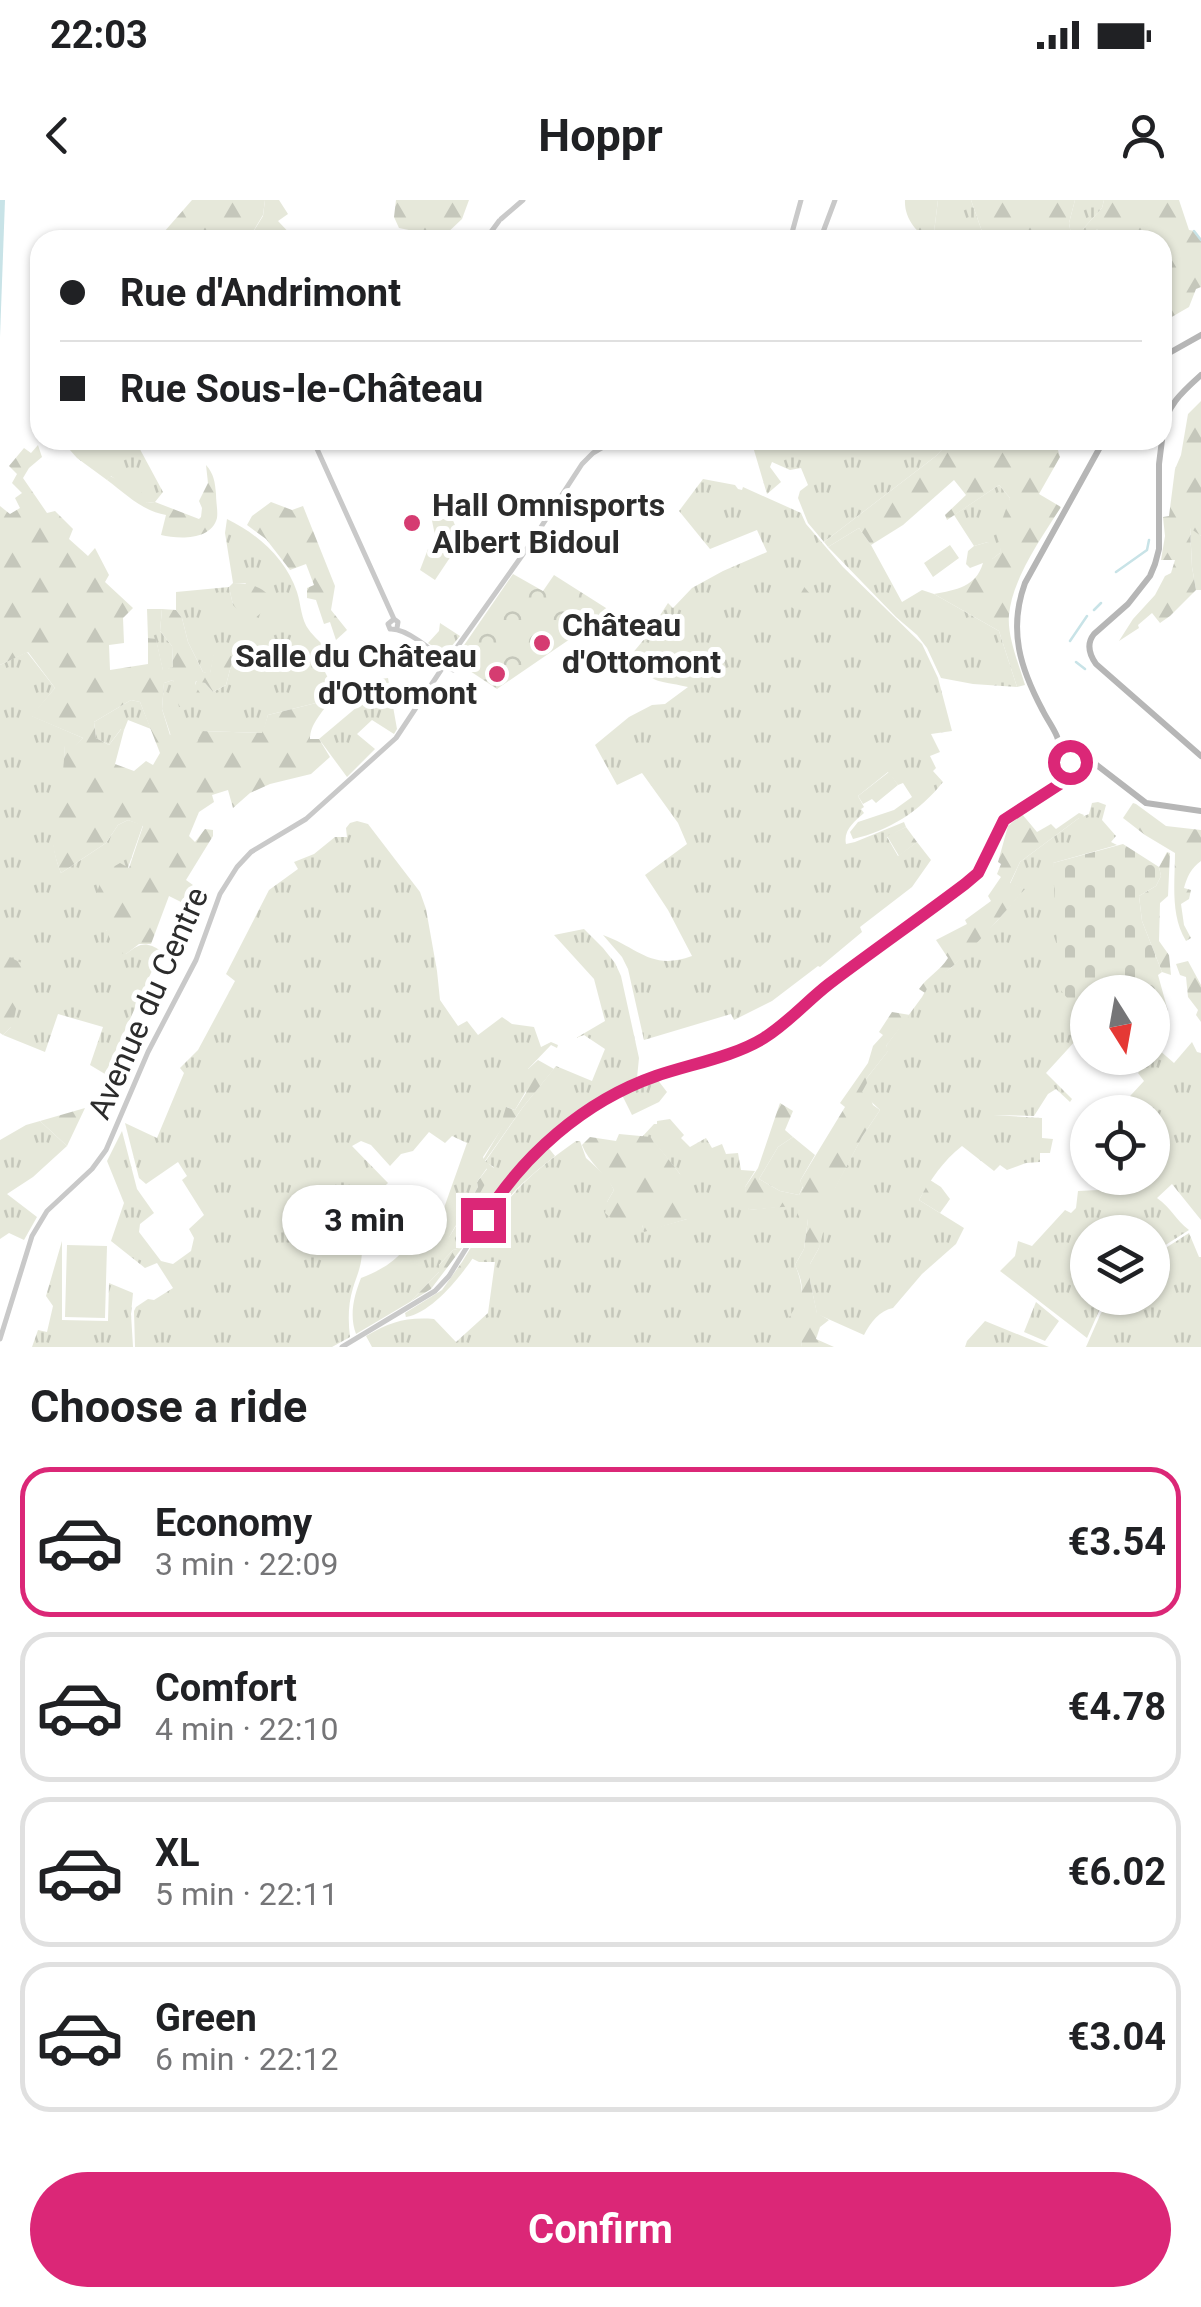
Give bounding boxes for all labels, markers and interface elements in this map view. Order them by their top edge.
text: 22:03 [50,13,148,57]
icon: back [30,108,85,163]
icon: person [1116,108,1171,163]
text: Hoppr [538,109,663,162]
text: Rue d'Andrimont [120,271,401,315]
text: Rue Sous-le-Château [120,367,483,411]
place label: Hall Omnisports Albert Bidoul [432,486,665,561]
marker: Hall Omnisports Albert Bidoul [401,512,423,534]
place label: Château d'Ottomont [562,606,721,681]
marker: Château d'Ottomont [531,632,553,654]
place label: Salle du Château d'Ottomont [235,637,477,712]
marker: Salle du Château d'Ottomont [486,663,508,685]
route start [1048,740,1093,785]
street label: Avenue du Centre [80,881,216,1125]
north arrow [1070,975,1170,1075]
map controls [1070,975,1170,1315]
button: locate [1070,1095,1170,1195]
callout: 3 min [283,1185,448,1255]
route end [461,1198,506,1243]
text: 3 min [324,1201,405,1239]
button: layers [1070,1215,1170,1315]
text: Choose a ride [30,1380,307,1433]
icon: car [35,1497,125,1587]
text: Economy [155,1501,312,1545]
text: €3.54 [1068,1520,1166,1564]
text: 3 min · 22:09 [155,1545,338,1583]
icon: car [35,1662,125,1752]
text: Comfort [155,1666,297,1710]
text: €4.78 [1068,1685,1166,1729]
text: 4 min · 22:10 [155,1710,338,1748]
icon: car [35,1827,125,1917]
text: XL [155,1831,200,1875]
text: €6.02 [1068,1850,1166,1894]
text: 5 min · 22:11 [155,1875,338,1913]
icon: car [35,1992,125,2082]
text: Green [155,1996,257,2040]
text: €3.04 [1068,2015,1166,2059]
text: 6 min · 22:12 [155,2040,338,2078]
button: Confirm [30,2172,1171,2287]

